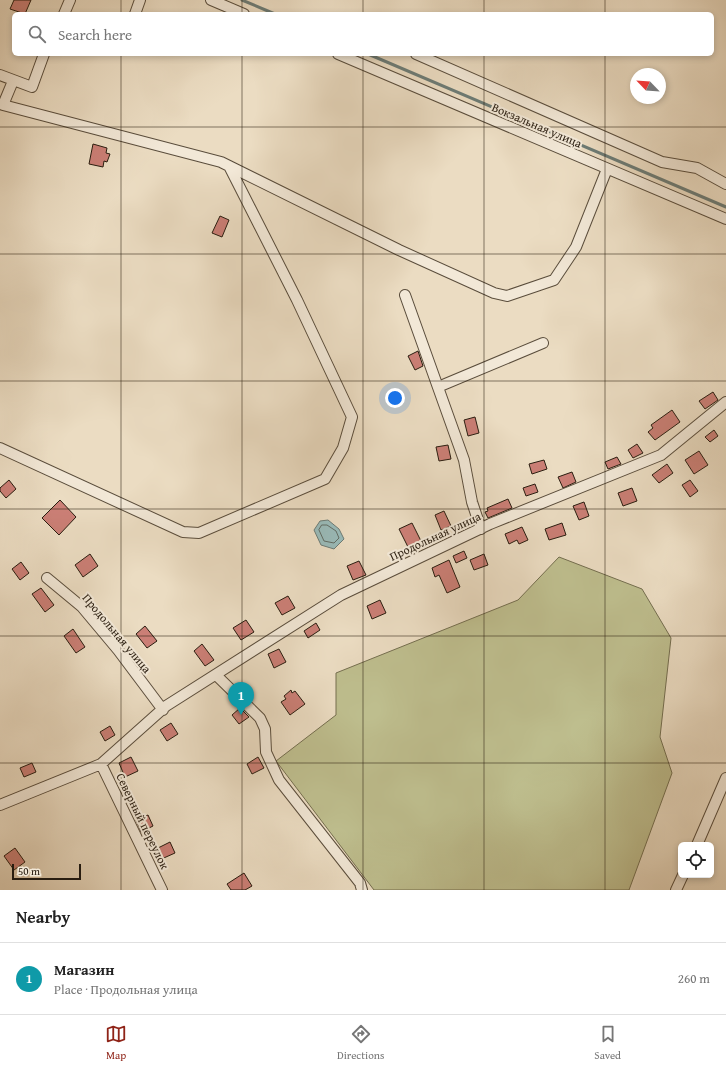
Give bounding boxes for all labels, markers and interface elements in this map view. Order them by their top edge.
search box [12,12,714,56]
icon: search [26,23,48,45]
text: Search here [58,24,132,45]
north arrow [630,68,666,104]
street label: Вокзальная улица [489,98,585,152]
your location [385,388,405,408]
street label: Продольная улица [387,507,484,565]
street label: Продольная улица [79,590,156,677]
pin: 1 [228,682,254,715]
street label: Северный переулок [112,770,174,872]
map controls [678,842,714,878]
button: locate [678,842,714,878]
scale bar [12,862,81,881]
text: 50 m [18,863,40,879]
text: Nearby [16,904,70,929]
text: Магазин [54,959,114,980]
text: 1 [26,969,32,988]
text: 260 m [678,969,710,988]
text: Place · Продольная улица [54,980,198,999]
tab: Map [105,1023,127,1063]
tab: Directions [337,1023,384,1063]
tab: Saved [594,1023,621,1063]

